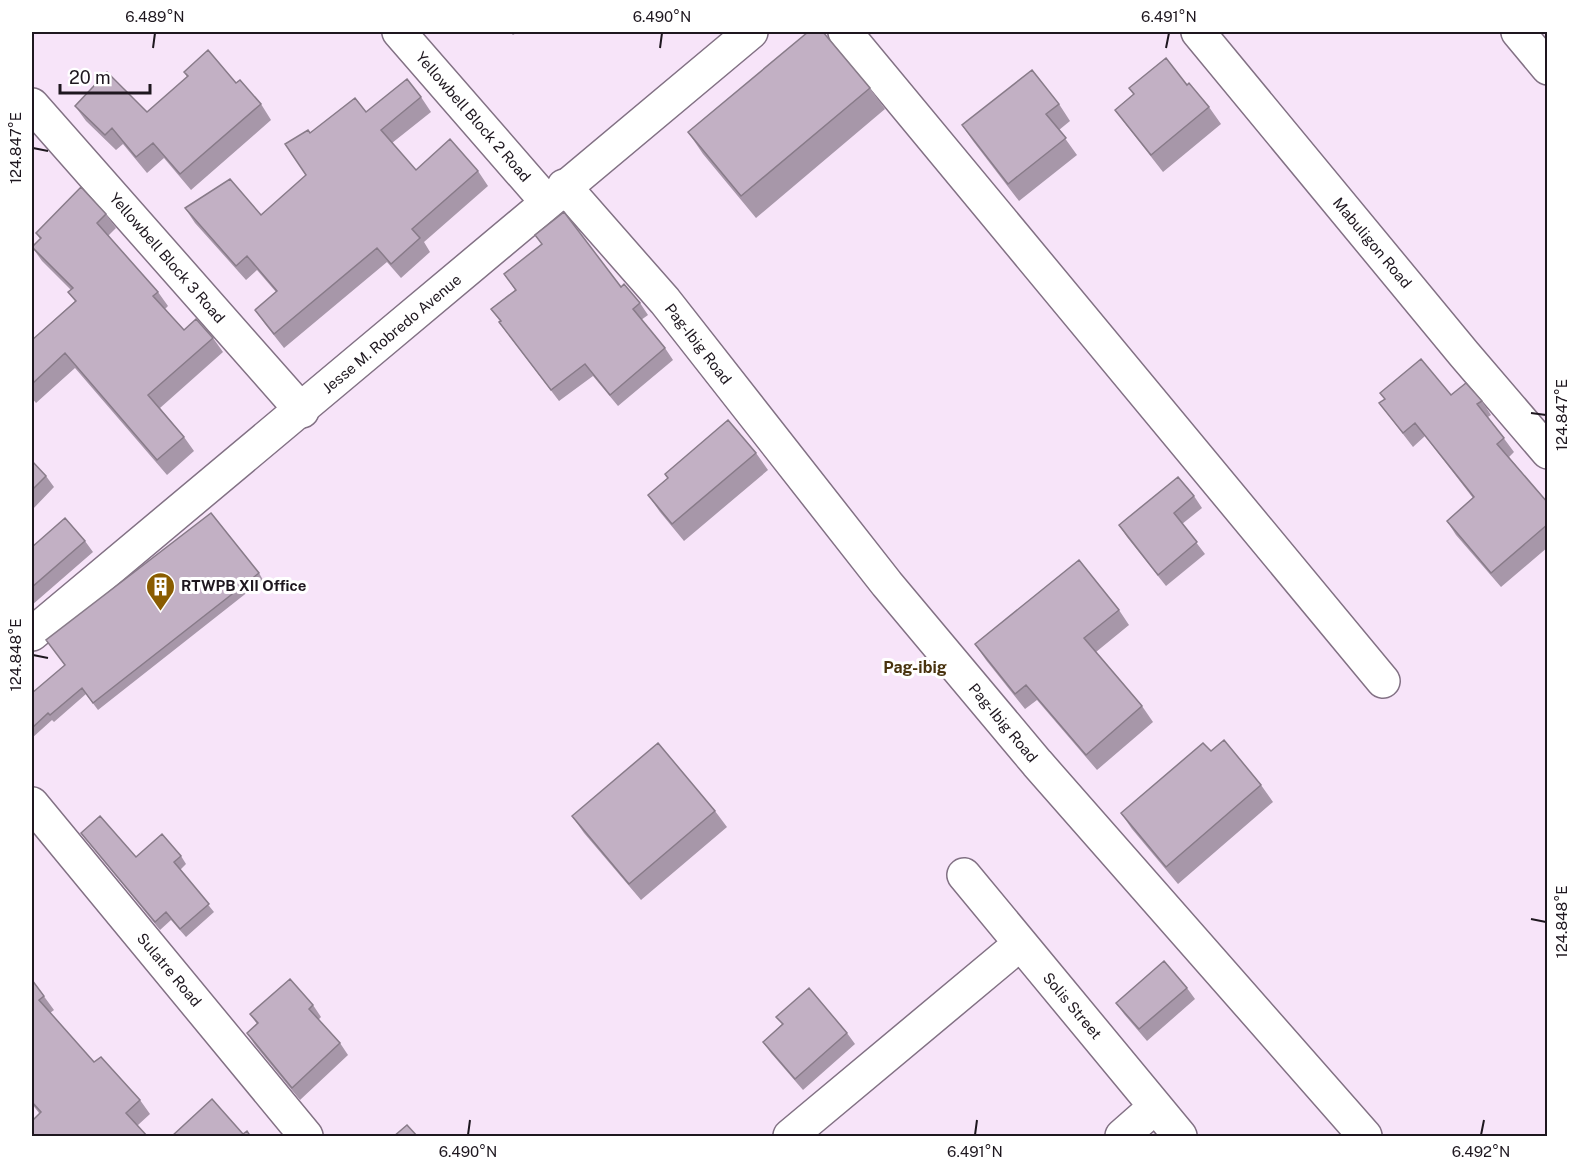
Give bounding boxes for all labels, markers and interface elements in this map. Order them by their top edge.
text: 6.489°N [125,8,185,25]
text: 6.490°N [633,8,691,25]
text: 6.491°N [1141,8,1197,25]
street label: Yellowbell Block 2 Road [412,48,534,185]
scale bar [60,57,150,95]
text: 20 m [69,67,111,88]
text: 124.847°E [7,112,24,184]
street label: Yellowbell Block 3 Road [106,189,228,326]
street label: Mabuligon Road [1330,194,1415,291]
street label: Jesse M. Robredo Avenue [319,271,464,397]
street label: Pag-Ibig Road [662,300,735,387]
text: 124.847°E [1553,379,1570,451]
building icon: RTWPB XII Office [144,570,176,612]
place label: RTWPB XII Office [181,577,306,594]
text: 124.848°E [7,619,24,691]
district label: Pag-ibig [883,658,947,677]
street label: Pag-Ibig Road [966,680,1041,765]
text: 124.848°E [1553,886,1570,958]
street label: Sulatre Road [134,930,205,1010]
street label: Solis Street [1040,969,1105,1043]
text: 6.490°N [439,1143,497,1160]
text: 6.491°N [947,1143,1003,1160]
text: 6.492°N [1452,1143,1510,1160]

